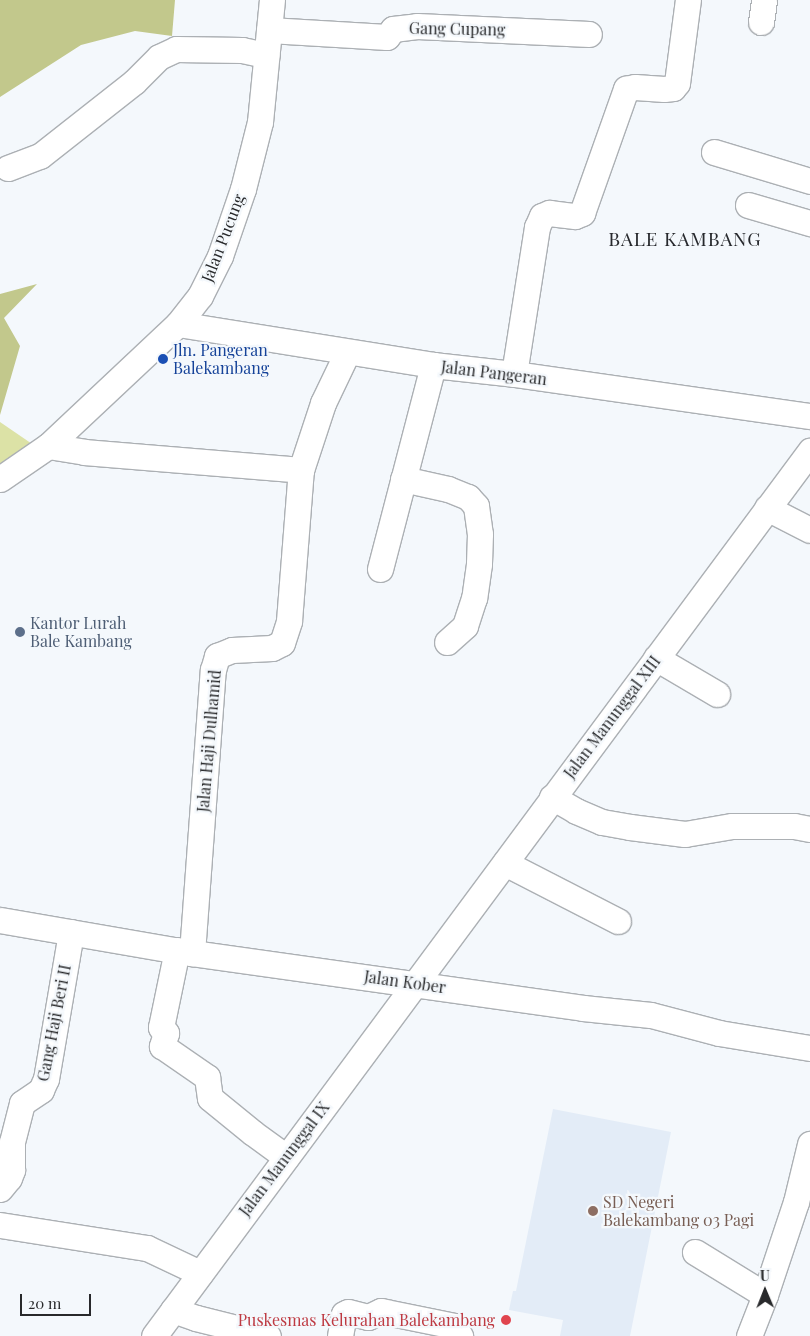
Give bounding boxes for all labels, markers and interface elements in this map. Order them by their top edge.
street label: Gang Cupang [409,19,505,39]
street label: Jalan Pucung [197,191,249,285]
district label: BALE KAMBANG [607,228,763,250]
place label: Jln. Pangeran Balekambang [173,340,269,378]
marker: Jln. Pangeran Balekambang [157,353,169,365]
street label: Jalan Pangeran [440,357,548,389]
place label: Kantor Lurah Bale Kambang [30,613,132,651]
marker: Kantor Lurah Bale Kambang [14,626,26,638]
street label: Jalan Manunggal XIII [560,652,664,782]
street label: Jalan Haji Dulhamid [193,669,225,813]
street label: Gang Haji Beri II [33,963,75,1083]
street label: Jalan Kober [363,967,447,997]
street label: Jalan Manunggal IX [235,1098,333,1220]
place label: SD Negeri Balekambang 03 Pagi [603,1192,754,1230]
marker: SD Negeri Balekambang 03 Pagi [587,1205,599,1217]
north arrow [740,1266,790,1316]
text: U [760,1266,770,1285]
scale bar [22,1284,94,1316]
text: 20 m [28,1293,61,1313]
place label: Puskesmas Kelurahan Balekambang [238,1310,495,1330]
marker: Puskesmas Kelurahan Balekambang [499,1313,513,1327]

